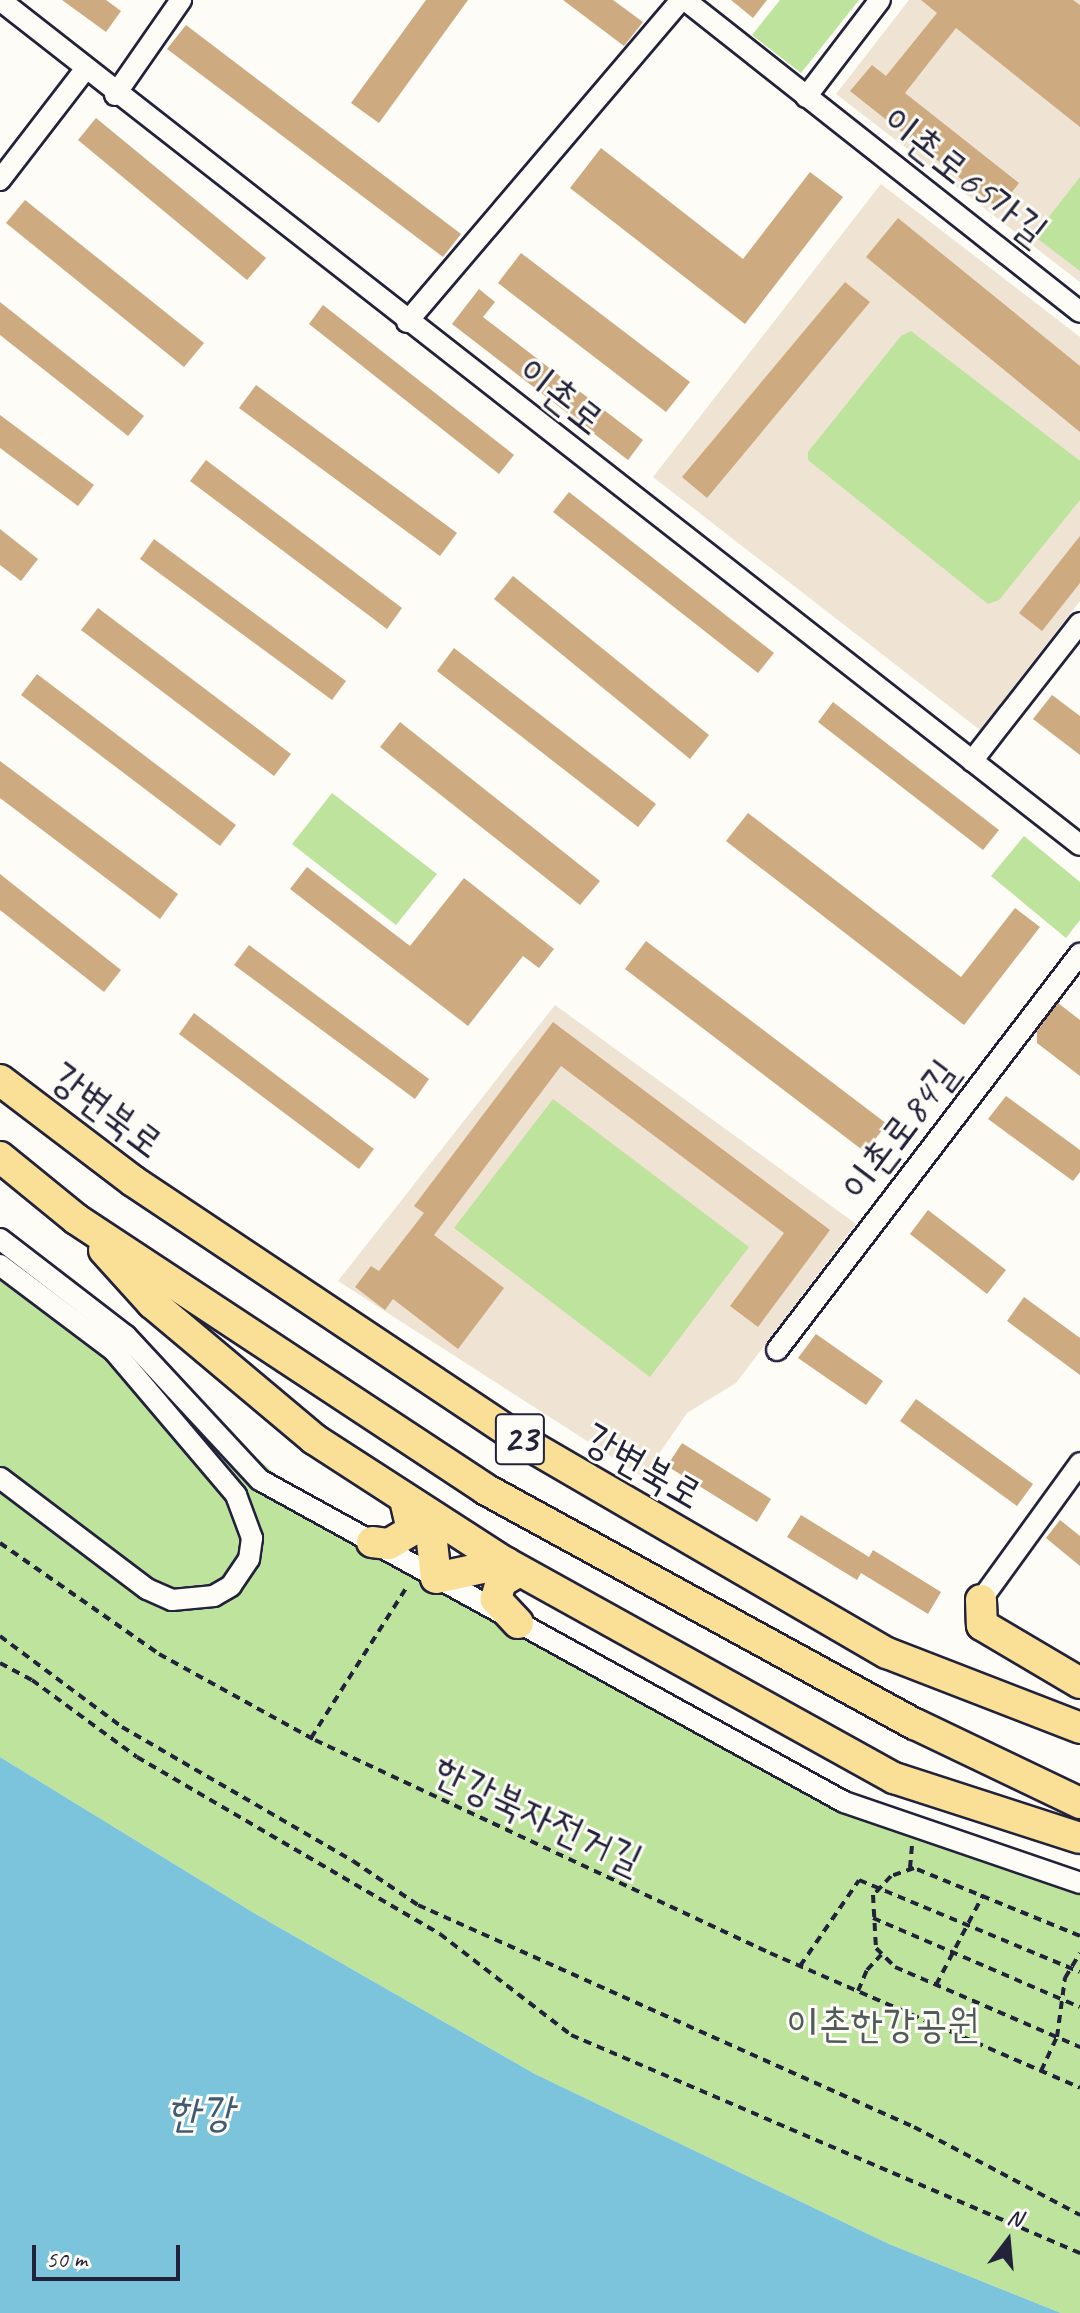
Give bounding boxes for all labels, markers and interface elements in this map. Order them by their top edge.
street label: 이촌로65가길 [873,96,1057,256]
street label: 이촌로 [508,347,614,445]
street label: 이촌로84길 [831,1050,969,1210]
street label: 강변북로 [41,1052,173,1168]
road number: 23 [494,1405,546,1473]
street label: 강변북로 [575,1413,711,1519]
street label: 한강북자전거길 [426,1746,650,1884]
park label: 이촌한강공원 [786,2000,980,2048]
water label: 한강 [166,2088,234,2138]
north arrow [968,2201,1048,2281]
text: N [1004,2203,1025,2233]
scale bar [36,2229,184,2279]
text: 50 m [46,2244,87,2274]

